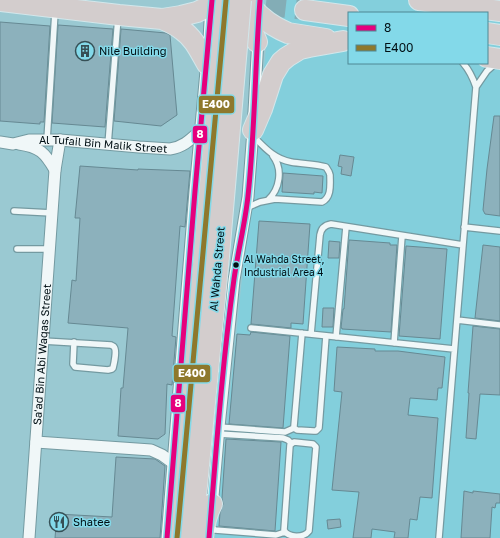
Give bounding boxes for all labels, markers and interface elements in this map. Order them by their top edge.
legend [348,12,488,64]
text: 8 [384,20,391,35]
building icon: Nile Building [74,40,96,62]
text: E400 [384,40,414,55]
place label: Nile Building [99,44,166,57]
line badge: E400 [198,95,235,114]
text: E400 [202,97,230,110]
line badge: 8 [192,125,208,144]
text: 8 [196,127,204,140]
street label: Al Tufail Bin Malik Street [39,133,168,155]
street label: Al Wahda Street [206,226,227,312]
place label: Al Wahda Street, Industrial Area 4 [244,253,324,278]
marker: Al Wahda Street, Industrial Area 4 [231,260,241,270]
street label: Sa'ad Bin Abi Waqas Street [30,283,53,425]
line badge: E400 [173,364,211,383]
text: E400 [178,366,206,379]
line badge: 8 [170,394,186,413]
text: 8 [174,396,182,409]
restaurant icon: Shatee [48,511,70,533]
place label: Shatee [73,515,110,528]

